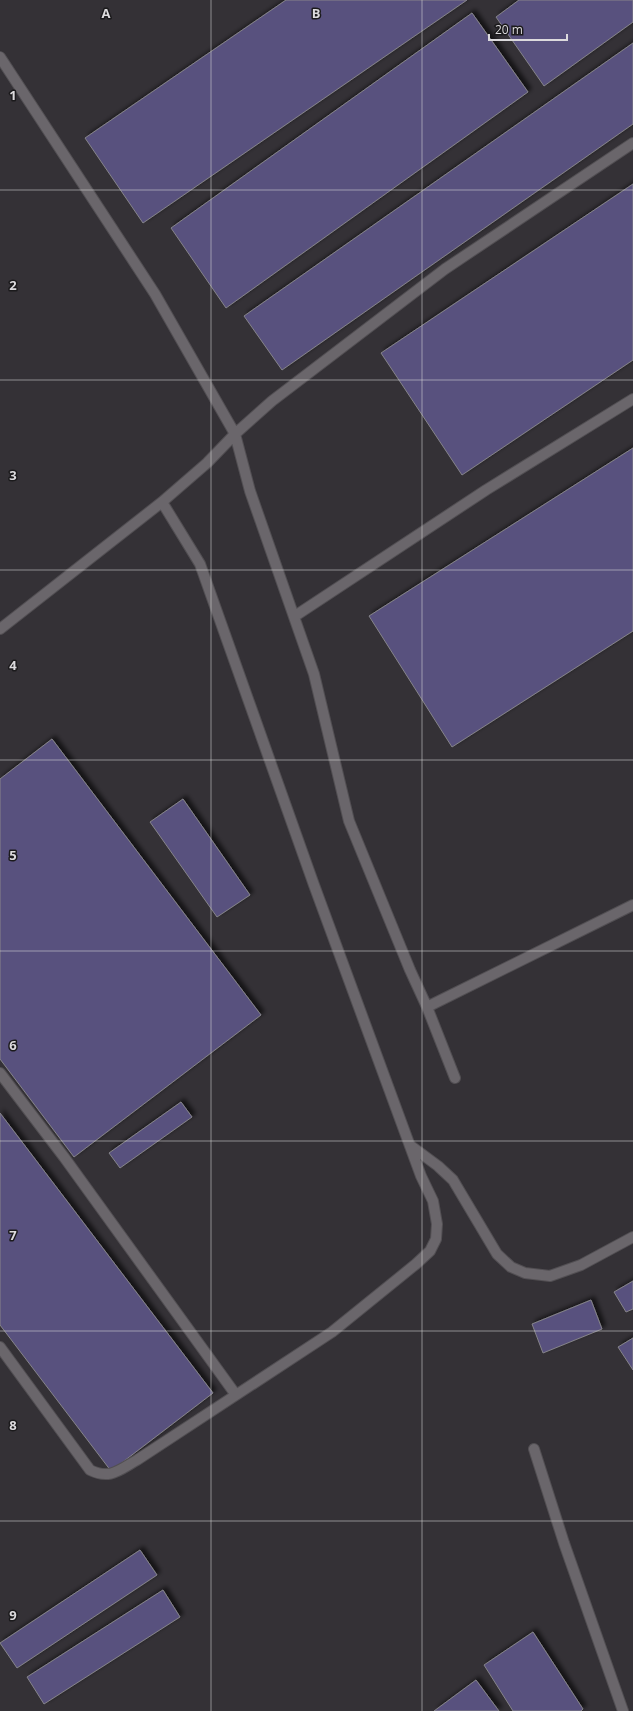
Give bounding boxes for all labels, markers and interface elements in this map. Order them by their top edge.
text: A [102,4,111,22]
text: B [312,4,321,22]
scale bar [489,16,567,42]
text: 20 m [495,21,523,38]
text: 1 [9,86,17,104]
text: 2 [9,276,17,294]
text: 3 [9,466,17,484]
text: 4 [9,656,17,674]
text: 5 [9,846,17,864]
text: 6 [9,1036,17,1054]
text: 7 [9,1226,17,1244]
text: 8 [9,1416,17,1434]
text: 9 [9,1606,17,1624]

